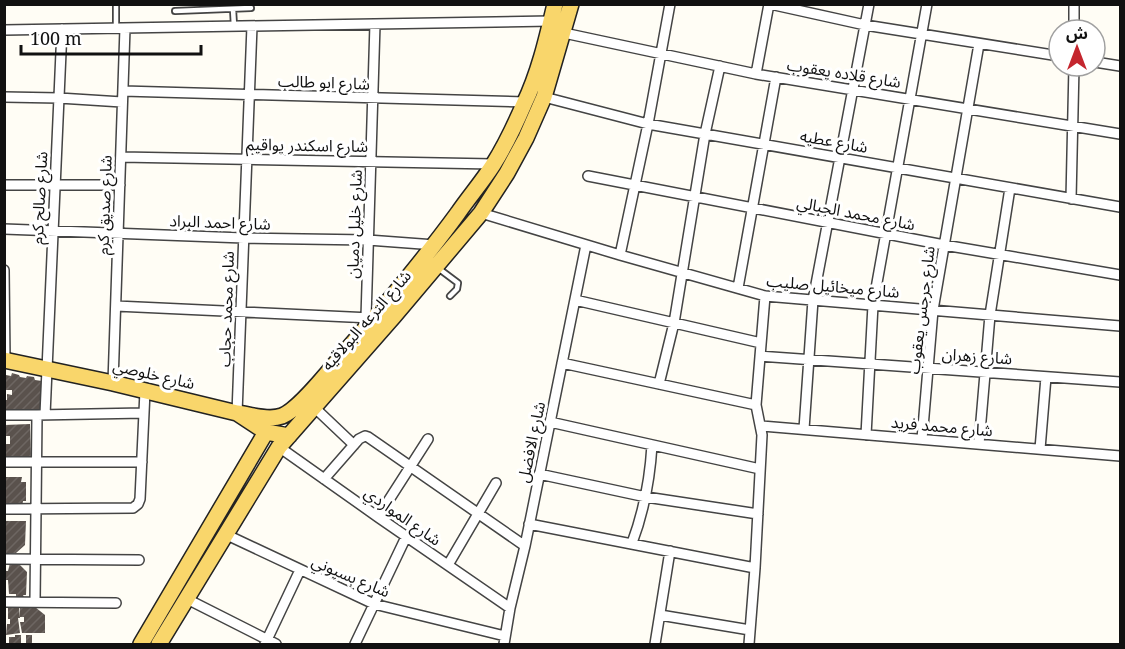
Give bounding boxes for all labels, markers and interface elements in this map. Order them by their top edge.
scale bar [21,18,201,56]
north arrow [1047,18,1107,78]
text: ش [1066,22,1088,44]
text: 100 m [30,26,82,50]
street label: شارع قلاده يعقوب [785,53,902,95]
street label: شارع ابو طالب [277,69,371,97]
street label: شارع عطيه [798,124,870,160]
street label: شارع اسكندر يواقيم [246,133,368,159]
street label: شارع صالح كرم [26,151,54,245]
street label: شارع صديق كرم [91,155,119,256]
street label: شارع خليل دميان [341,169,369,279]
street label: شارع محمد الجبالي [795,191,917,237]
street label: شارع احمد البراد [169,209,271,237]
street label: شارع جرجس يعقوب [902,245,942,376]
street label: شارع محمد حجاب [213,251,241,367]
street label: شارع الترعه البولاقيه [316,265,417,376]
street label: شارع ميخائيل صليب [765,269,900,305]
street label: شارع زهران [941,343,1013,371]
street label: شارع خلوصي [110,354,197,396]
street label: شارع الافضل [512,399,552,485]
street label: شارع محمد فريد [890,411,994,443]
street label: شارع المواردي [359,481,446,552]
street label: شارع بسيوني [308,550,393,604]

